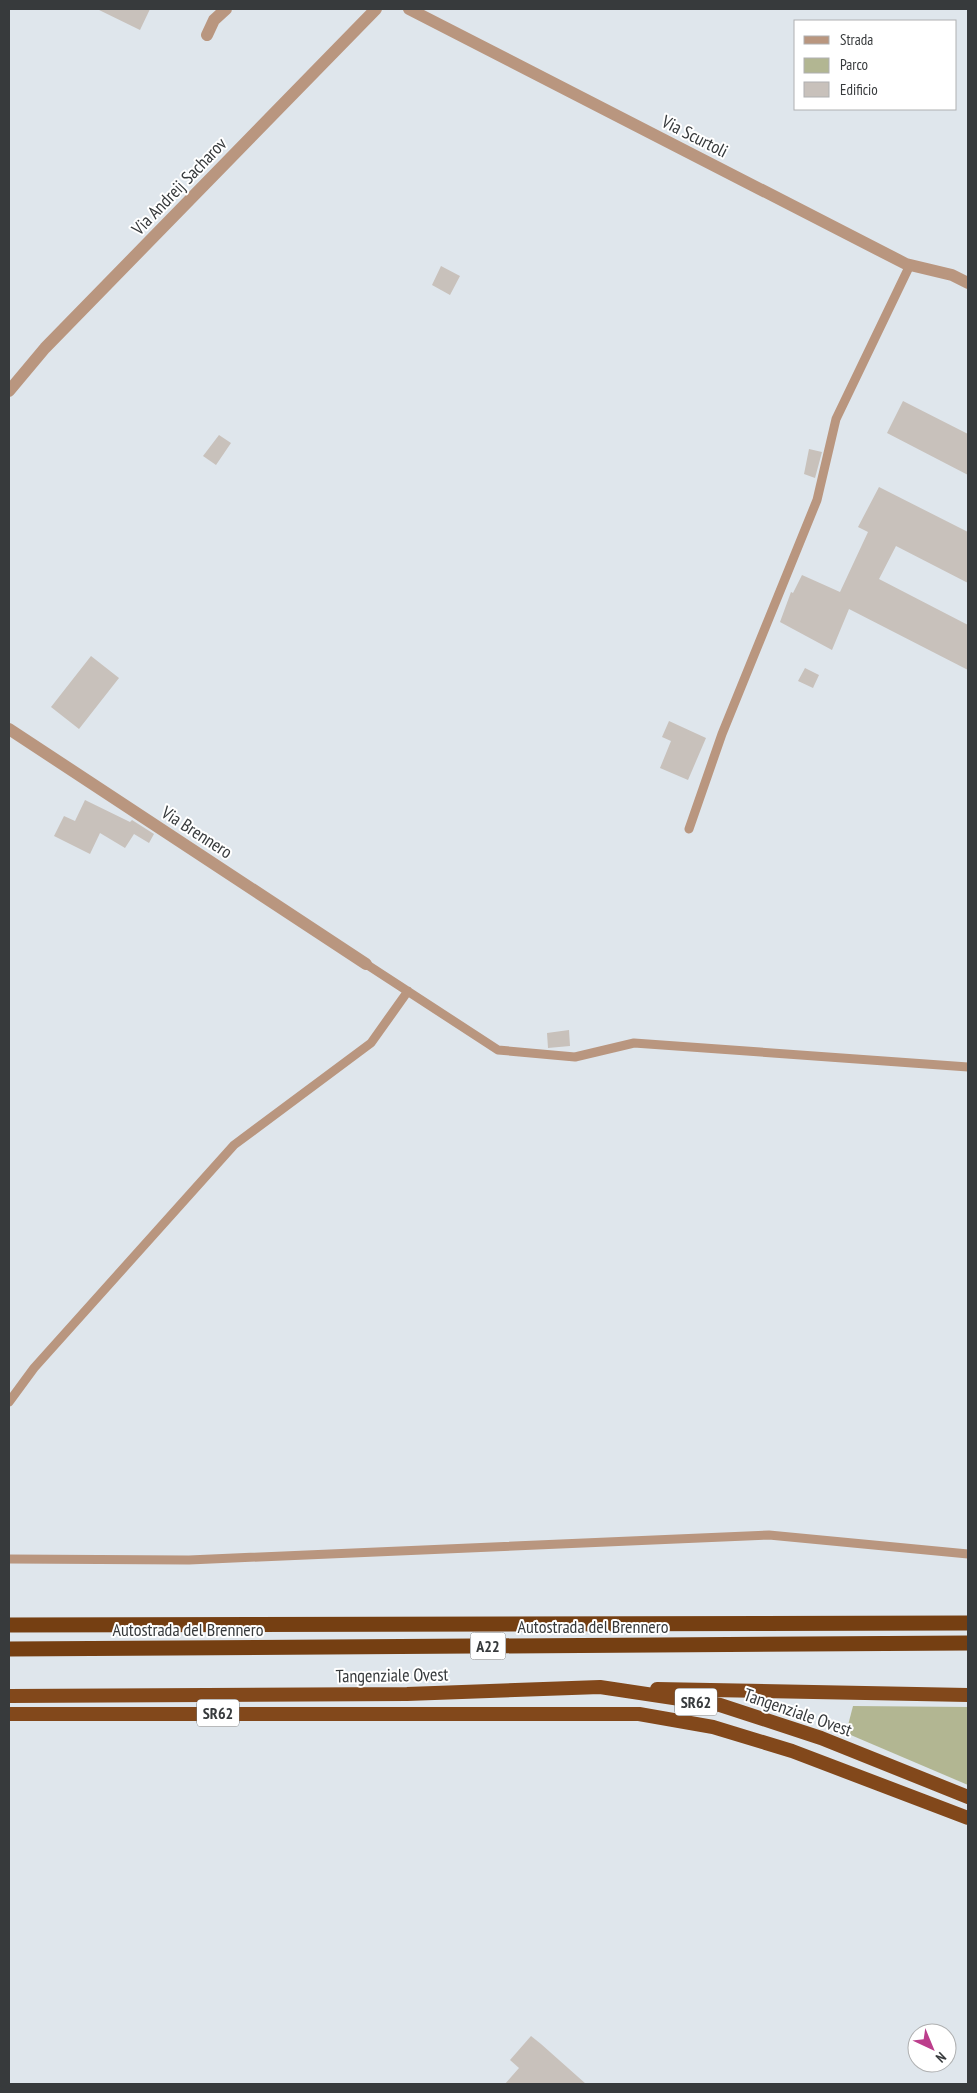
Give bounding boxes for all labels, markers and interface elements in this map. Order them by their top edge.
legend [794,20,957,110]
text: Strada [840,30,873,49]
text: Parco [840,55,868,74]
text: Edificio [840,80,878,99]
street label: Via Scurtoli [657,109,732,162]
street label: Via Andreij Sacharov [126,132,231,240]
street label: Via Brennero [156,800,237,864]
street label: Autostrada del Brennero [518,1615,669,1638]
street label: Autostrada del Brennero [113,1618,264,1641]
road number: A22 [470,1632,506,1660]
street label: Tangenziale Ovest [335,1663,449,1687]
street label: Tangenziale Ovest [741,1683,855,1741]
road number: SR62 [675,1688,717,1715]
road number: SR62 [197,1700,239,1726]
north arrow [907,2023,957,2073]
text: N [932,2048,950,2066]

